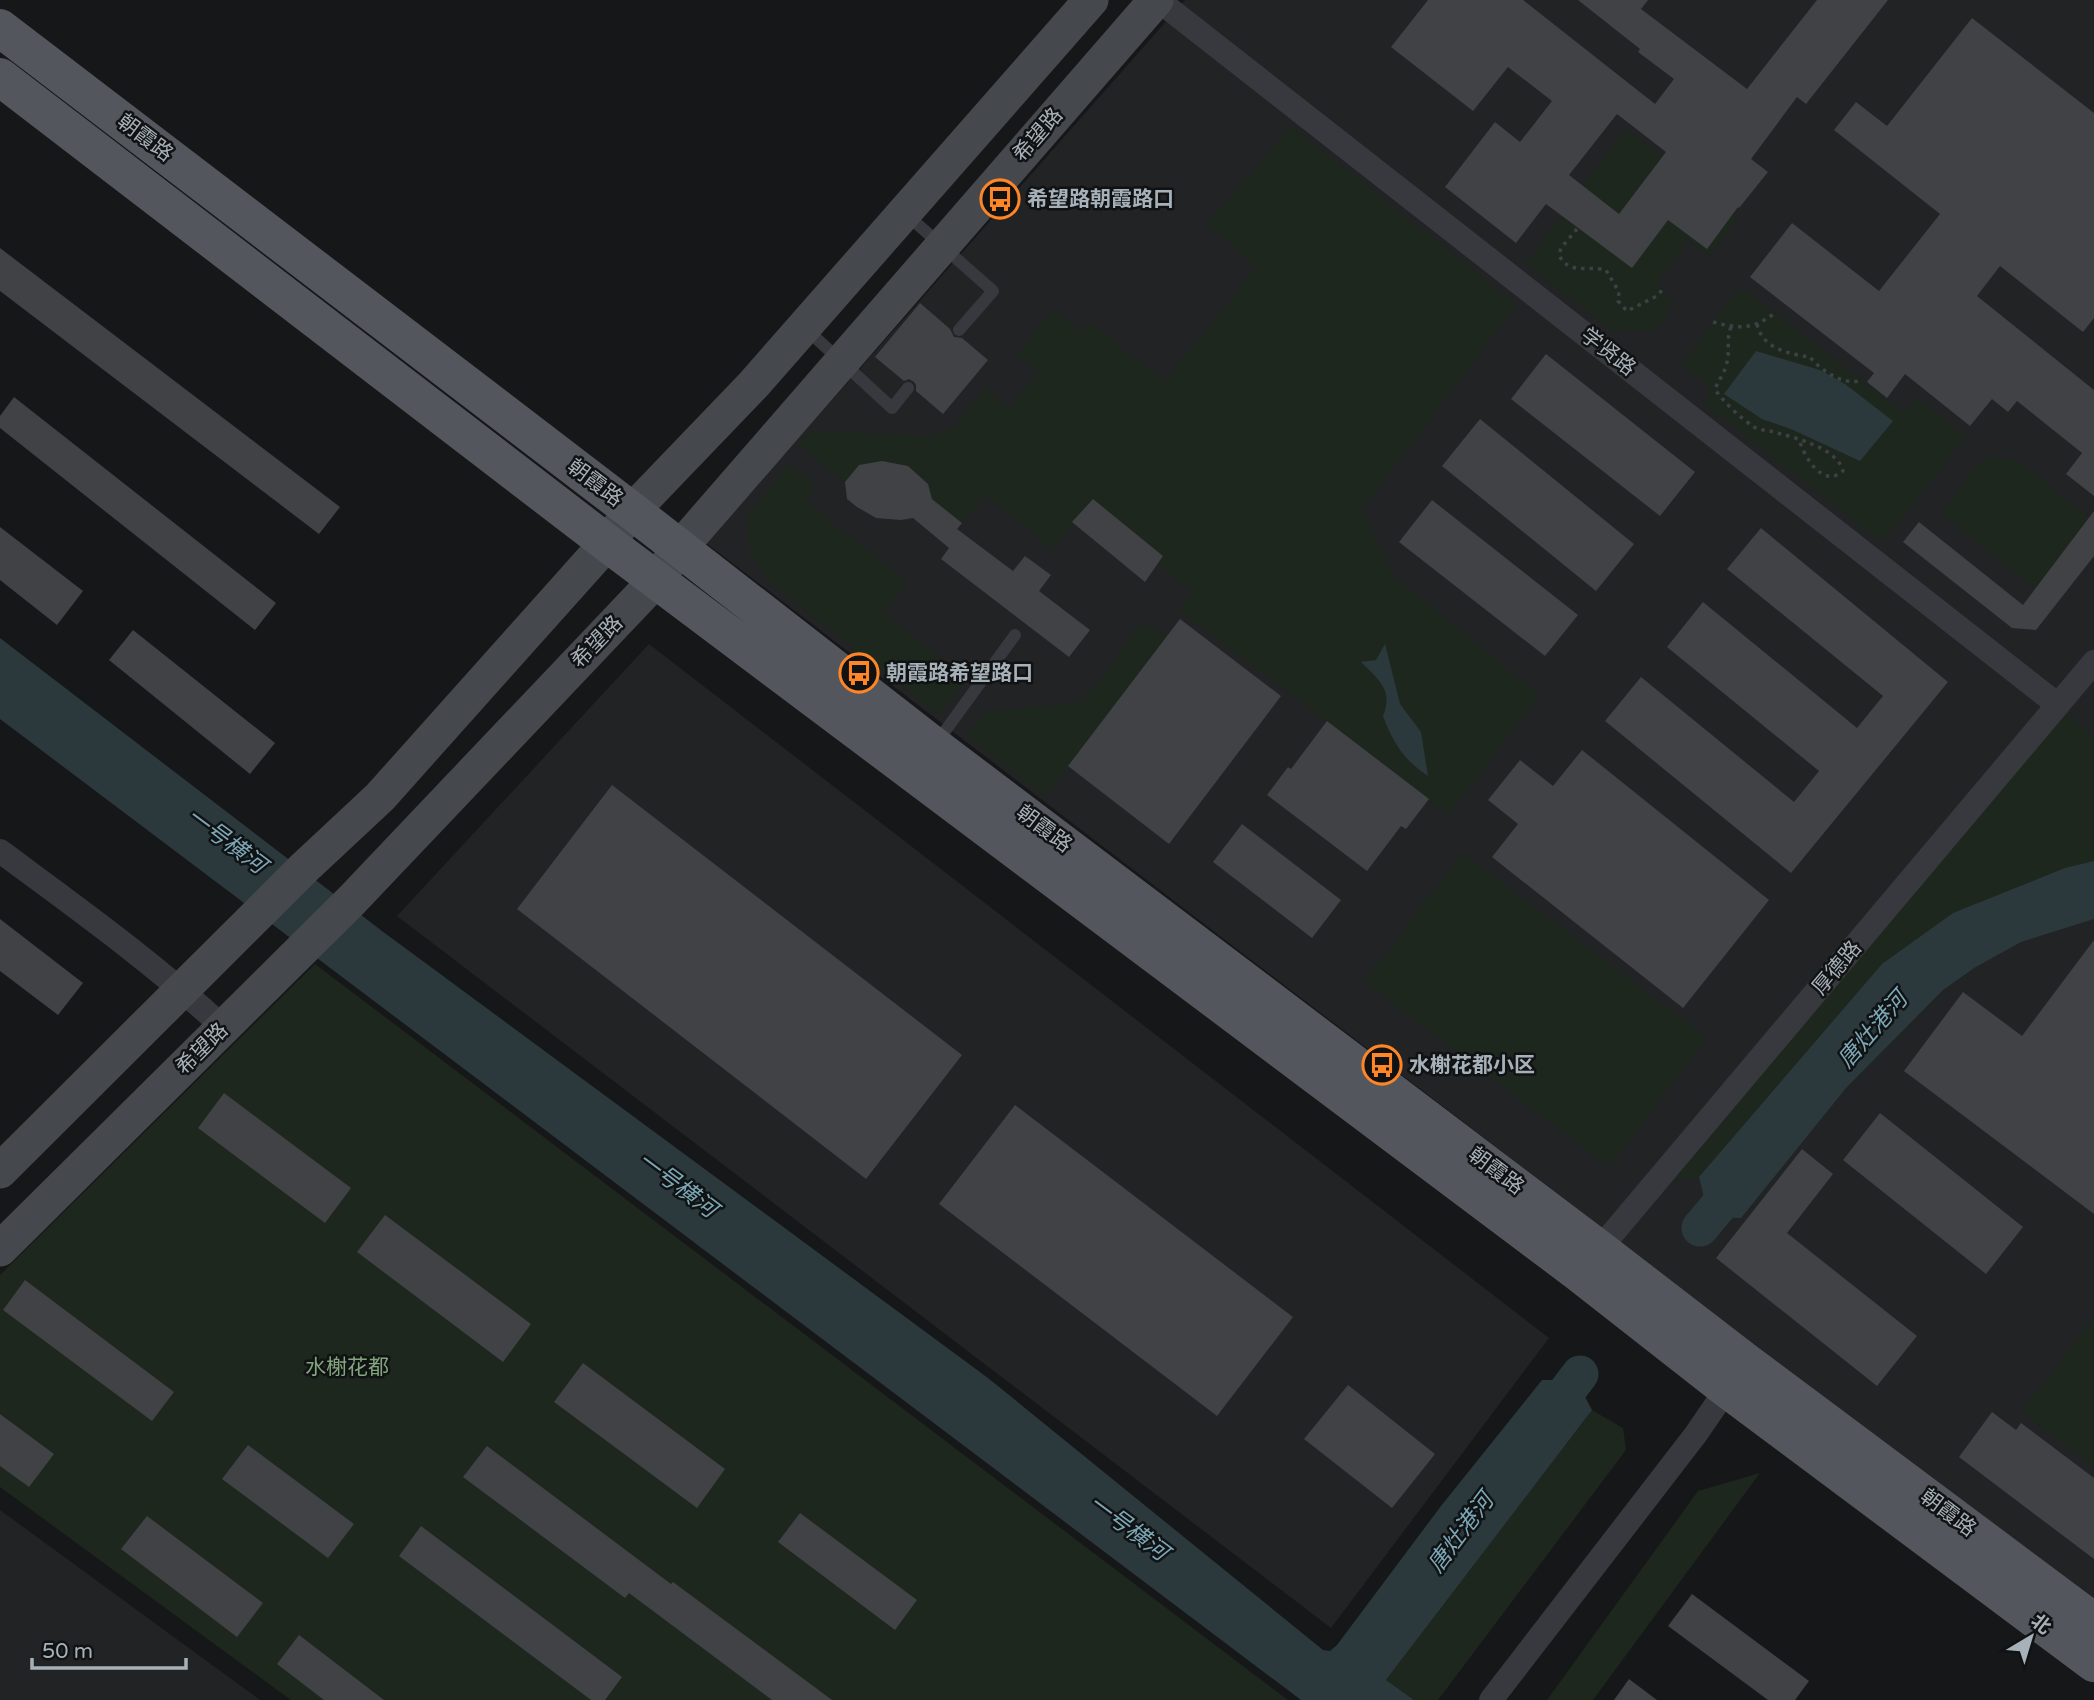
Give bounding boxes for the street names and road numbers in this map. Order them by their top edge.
street label: 希望路 [1008,103,1068,167]
street label: 朝霞路 [112,109,178,167]
street label: 学贤路 [1575,323,1641,381]
street label: 朝霞路 [562,454,628,512]
street label: 希望路 [566,611,628,673]
street label: 朝霞路 [1011,800,1077,858]
street label: 厚德路 [1807,936,1867,1000]
street label: 希望路 [171,1018,233,1080]
street label: 朝霞路 [1463,1142,1529,1200]
street label: 朝霞路 [1915,1484,1981,1542]

